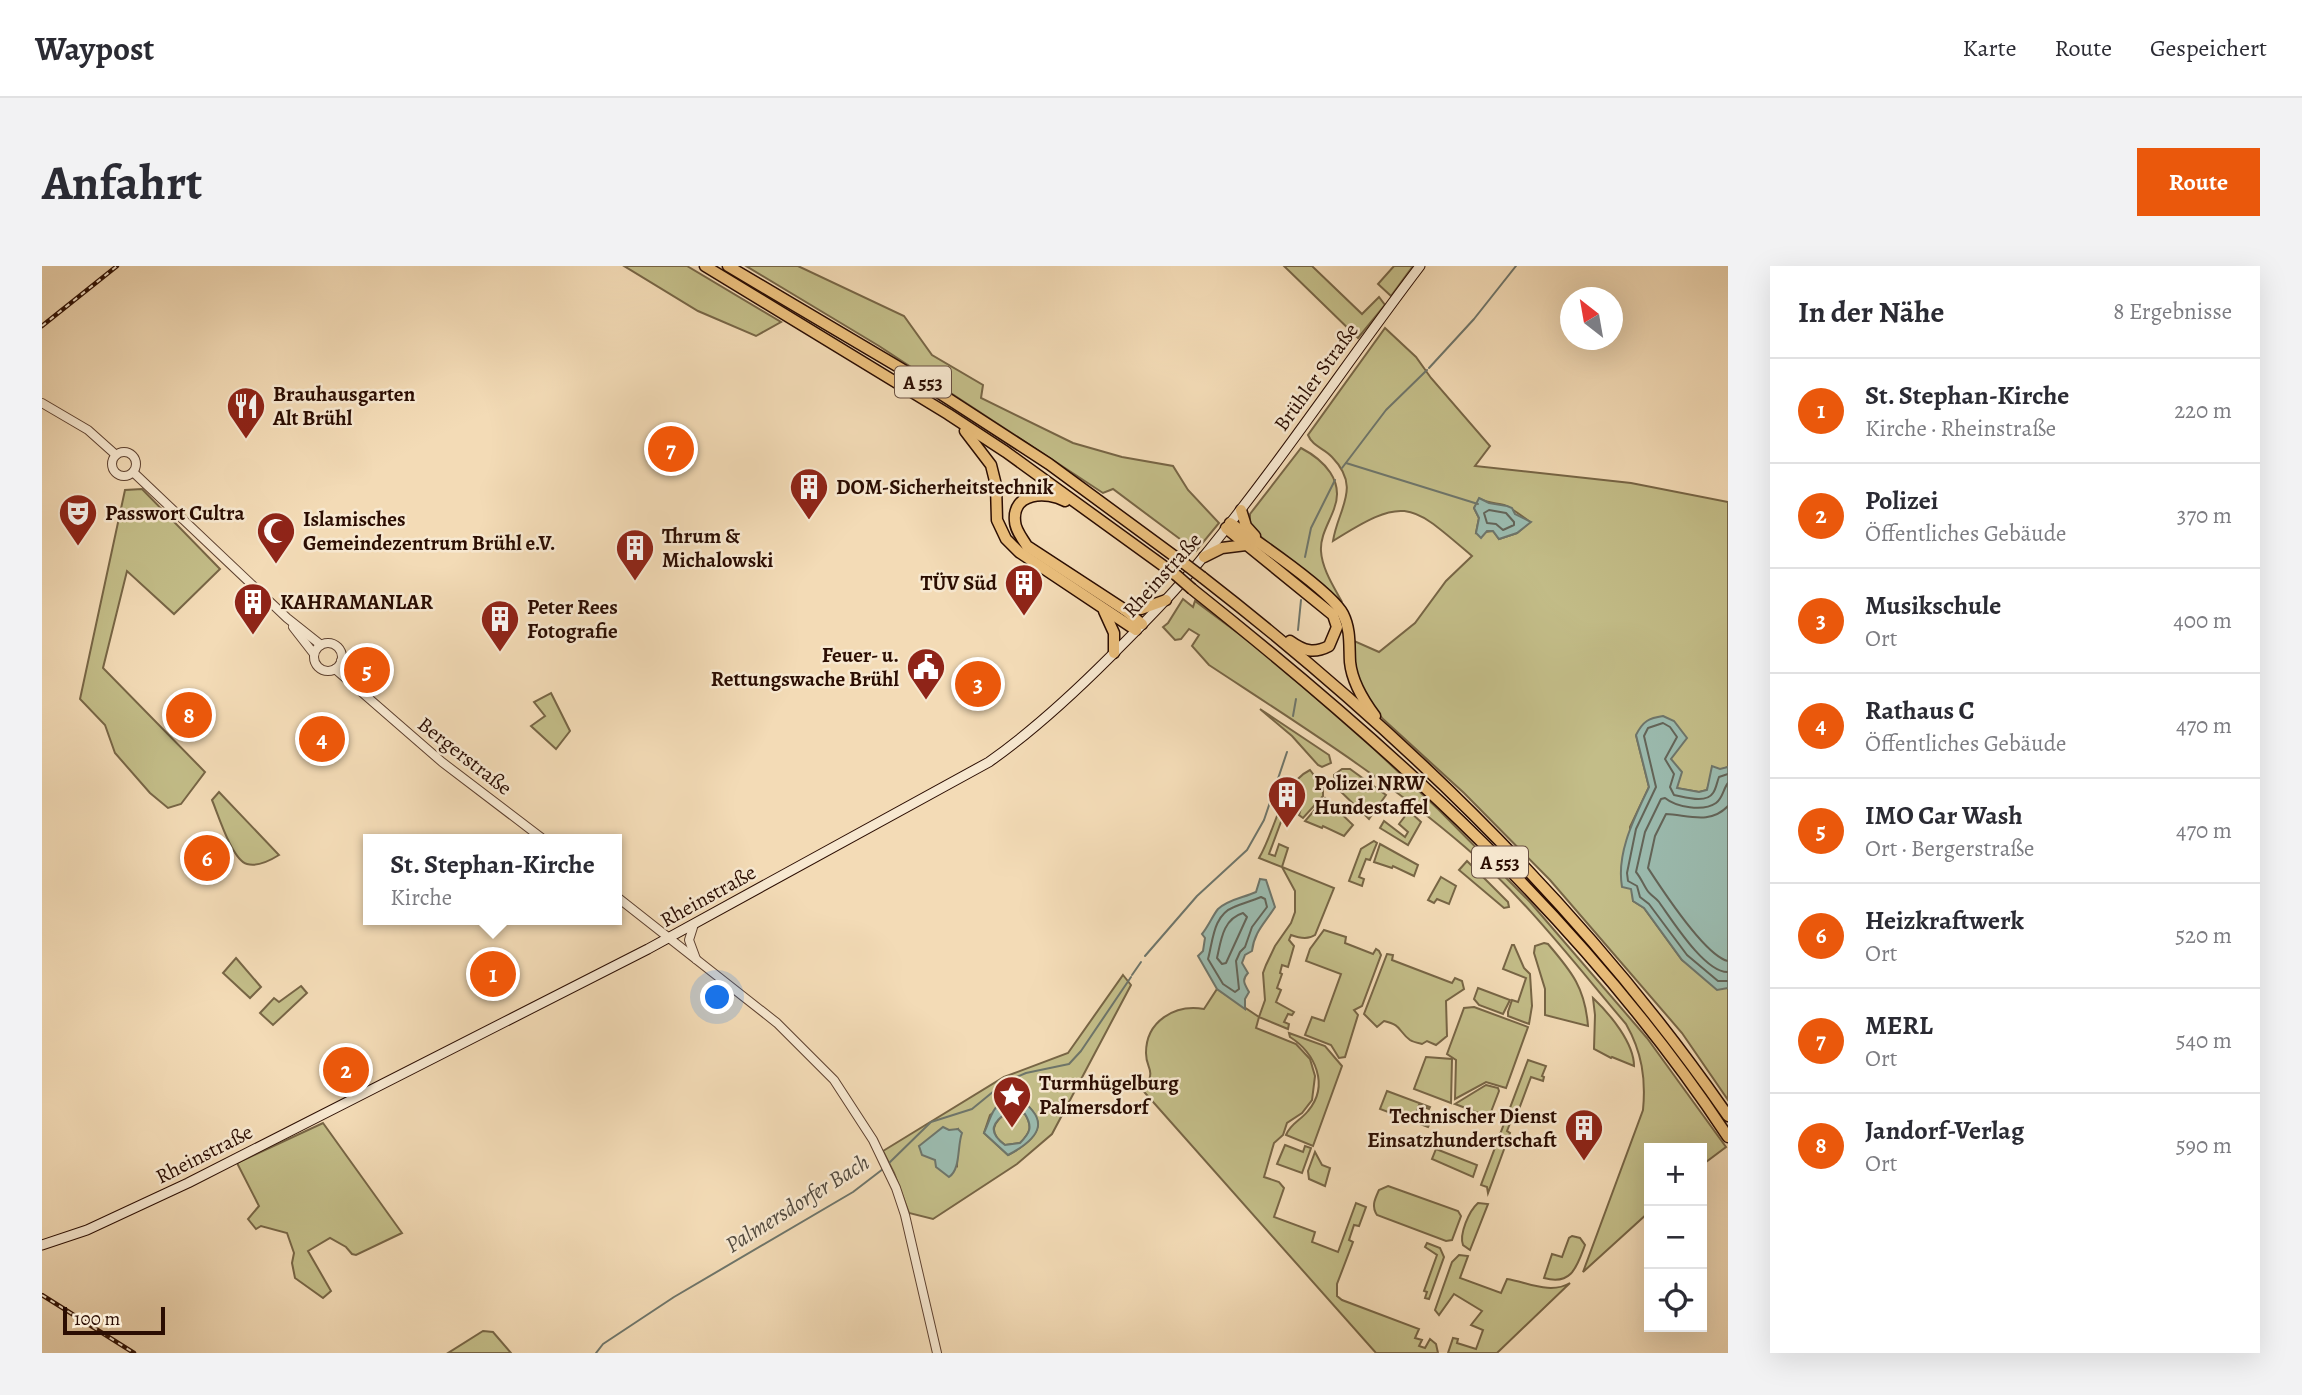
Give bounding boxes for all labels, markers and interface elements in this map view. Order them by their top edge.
text: Waypost [35,26,154,71]
text: Karte [1963,32,2016,64]
text: Route [2054,32,2112,64]
text: Gespeichert [2150,32,2267,64]
button: Route [2137,148,2260,216]
text: Anfahrt [42,149,202,216]
north arrow [1560,287,1623,350]
text: In der Nähe [1798,292,1944,332]
text: 8 Ergebnisse [2113,296,2232,327]
street label: Brühler Straße [1267,317,1365,437]
road number: A 553 [895,366,951,398]
text: St. Stephan-Kirche [1865,378,2069,413]
place label: Brauhausgarten Alt Brühl [272,380,416,432]
restaurant icon: Brauhausgarten Alt Brühl [225,385,267,440]
text: 1 [1817,395,1825,426]
text: 220 m [2174,395,2232,426]
text: Kirche · Rheinstraße [1865,413,2056,444]
pin: 7 [648,423,694,475]
building icon: DOM-Sicherheitstechnik [788,466,830,521]
place label: DOM-Sicherheitstechnik [836,473,1054,501]
text: Polizei [1865,483,1938,518]
theatre icon: Passwort Cultra [57,492,99,547]
place label: Passwort Cultra [105,499,245,527]
text: 2 [1815,500,1827,531]
text: 370 m [2177,500,2232,531]
place label: Islamisches Gemeindezentrum Brühl e.V. [303,505,556,557]
mosque icon: Islamisches Gemeindezentrum Brühl e.V. [255,510,297,565]
text: Öffentliches Gebäude [1865,518,2066,549]
place label: Thrum & Michalowski [662,522,773,574]
street label: Rheinstraße [1116,526,1208,624]
building icon: Thrum & Michalowski [614,527,656,582]
building icon: TÜV Süd [1003,562,1045,617]
place label: TÜV Süd [920,569,998,597]
building icon: KAHRAMANLAR [232,581,274,636]
place label: KAHRAMANLAR [280,588,434,616]
text: Musikschule [1865,588,2001,623]
place label: Peter Rees Fotografie [527,593,618,645]
building icon: Peter Rees Fotografie [479,598,521,653]
text: 3 [1816,605,1826,636]
text: 400 m [2173,605,2232,636]
text: Ort [1865,623,1897,654]
place label: Feuer- u. Rettungswache Brühl [711,641,899,693]
pin: 5 [344,644,390,696]
public building icon: Feuer- u. Rettungswache Brühl [905,646,947,701]
pin: 3 [955,658,1001,710]
pin: 8 [166,689,212,741]
text: Rathaus C [1865,693,1975,728]
street label: Bergerstraße [412,710,518,802]
text: 4 [1816,710,1826,741]
text: 470 m [2176,710,2232,741]
pin: 4 [299,713,345,765]
text: Öffentliches Gebäude [1865,728,2066,759]
place label: Polizei NRW Hundestaffel [1314,769,1429,821]
building icon: Polizei NRW Hundestaffel [1266,774,1308,829]
text: IMO Car Wash [1865,798,2023,833]
text: 5 [1816,815,1826,846]
text: 470 m [2176,815,2232,846]
pin: 6 [184,832,230,884]
text: Ort · Bergerstraße [1865,833,2034,864]
popup [363,834,622,925]
road number: A 553 [1472,846,1528,877]
text: St. Stephan-Kirche [390,847,595,882]
street label: Rheinstraße [655,858,761,934]
text: Kirche [390,882,452,913]
text: Heizkraftwerk [1865,903,2024,938]
text: 6 [1816,920,1826,951]
text: 520 m [2175,920,2232,951]
text: Ort [1865,938,1897,969]
pin: 1 [470,948,516,1000]
your location [700,980,734,1014]
text: MERL [1865,1008,1933,1043]
text: 7 [1816,1025,1826,1056]
text: 540 m [2176,1025,2232,1056]
text: Ort [1865,1043,1897,1074]
pin: 2 [323,1044,369,1096]
place label: Turmhügelburg Palmersdorf [1039,1069,1179,1121]
place icon: Turmhügelburg Palmersdorf [991,1074,1033,1129]
place label: Technischer Dienst Einsatzhundertschaft [1367,1102,1557,1154]
building icon: Technischer Dienst Einsatzhundertschaft [1563,1107,1605,1162]
text: Jandorf-Verlag [1865,1113,2024,1148]
street label: Rheinstraße [151,1118,257,1190]
text: 8 [1815,1130,1827,1161]
text: 590 m [2176,1130,2232,1161]
map controls [1644,1143,1707,1332]
button: + [1644,1143,1707,1206]
water label: Palmersdorfer Bach [719,1147,875,1260]
text: Ort [1865,1148,1897,1179]
button: − [1644,1206,1707,1269]
button: locate [1644,1269,1707,1332]
scale bar [63,1304,164,1336]
text: 100 m [74,1306,120,1332]

